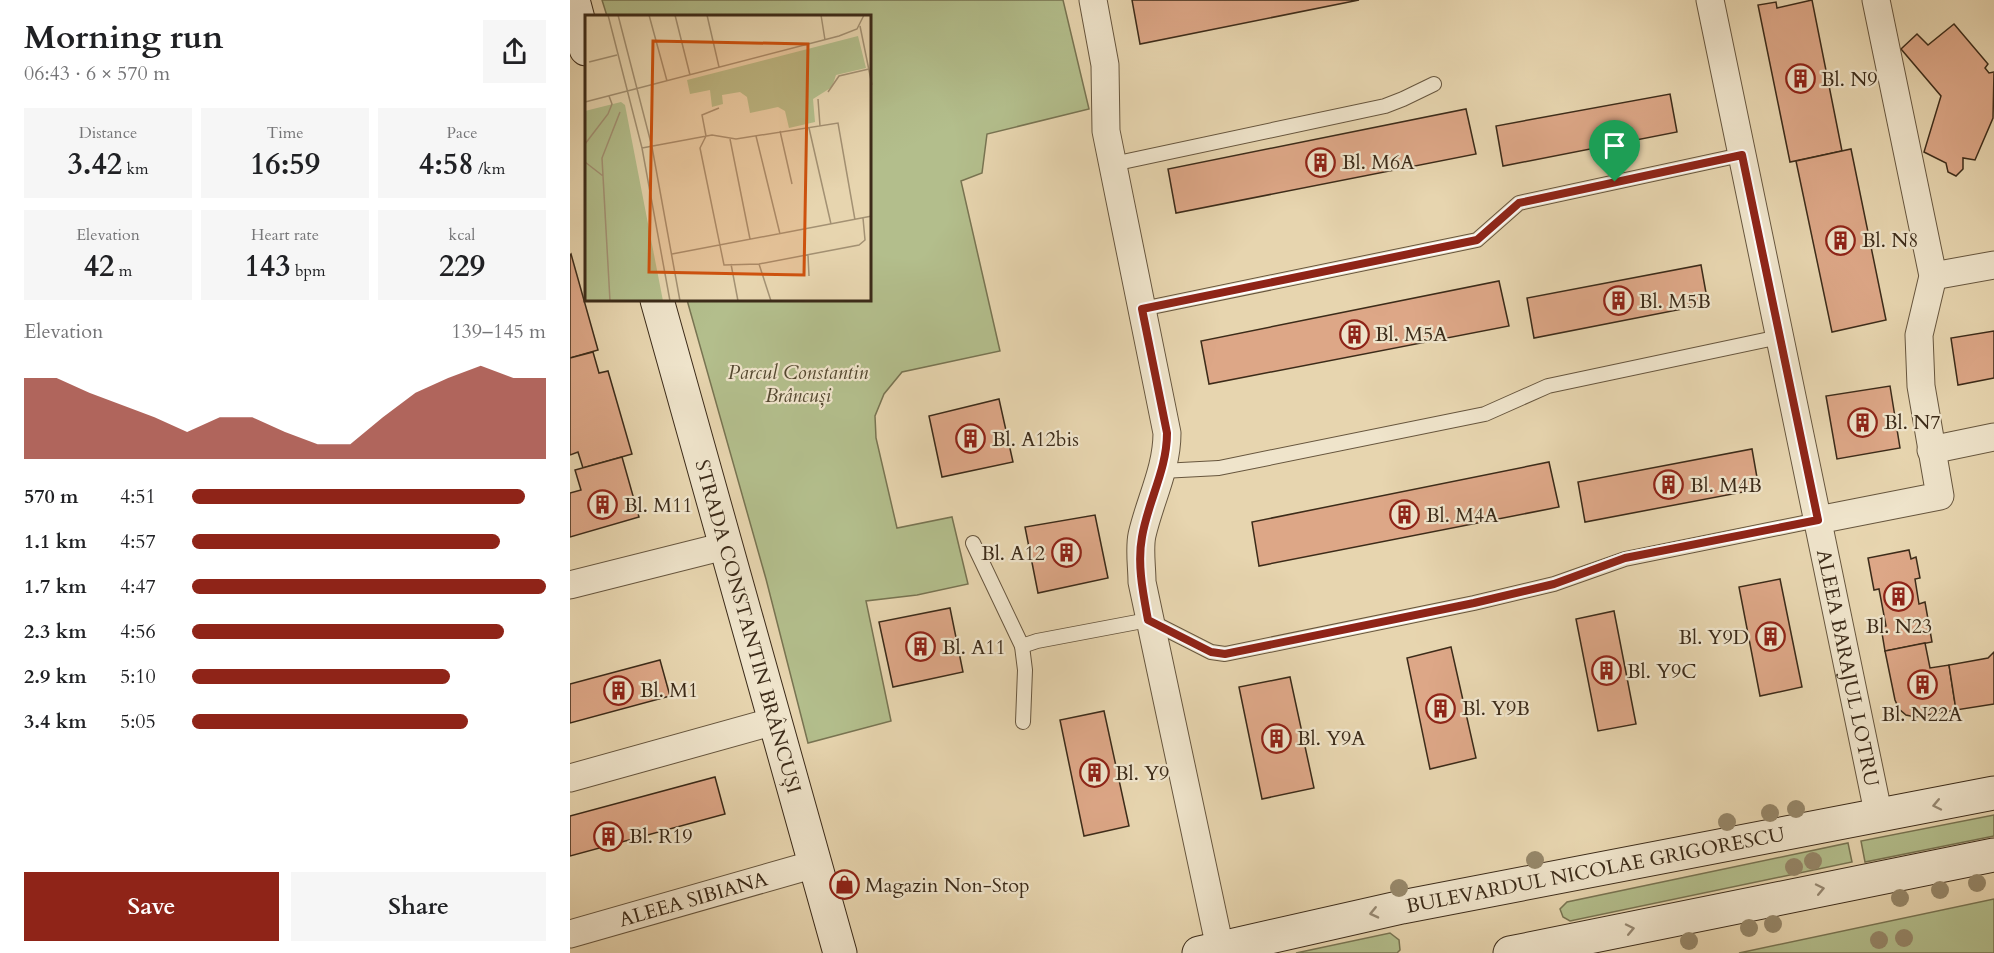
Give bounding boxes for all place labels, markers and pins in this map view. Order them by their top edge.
building icon: Bl. N9 [1784,63,1816,95]
place label: Bl. N9 [1821,66,1877,93]
pin [1589,120,1640,182]
building icon: Bl. M6A [1305,146,1337,178]
place label: Bl. M6A [1342,149,1415,176]
building icon: Bl. N8 [1825,224,1857,256]
place label: Bl. N8 [1862,227,1918,254]
building icon: Bl. M5B [1602,285,1634,317]
place label: Bl. M5B [1639,288,1711,315]
building icon: Bl. M5A [1338,318,1370,350]
place label: Bl. M5A [1375,321,1448,348]
building icon: Bl. N7 [1847,406,1879,438]
place label: Bl. N7 [1884,409,1940,436]
building icon: Bl. A12bis [955,423,987,455]
place label: Bl. A12bis [992,426,1079,453]
building icon: Bl. M4B [1653,469,1685,501]
place label: Bl. M4B [1690,472,1762,499]
building icon: Bl. M11 [587,489,619,521]
place label: Bl. M11 [624,492,692,519]
building icon: Bl. M4A [1389,499,1421,531]
place label: Bl. M4A [1426,502,1499,529]
building icon: Bl. A12 [1050,537,1082,569]
place label: Bl. A12 [981,540,1045,567]
building icon: Bl. N23 [1883,580,1915,612]
place label: Bl. N23 [1866,613,1932,640]
building icon: Bl. Y9D [1754,621,1786,653]
place label: Bl. Y9D [1678,624,1749,651]
building icon: Bl. A11 [905,631,937,663]
place label: Bl. A11 [942,634,1006,661]
building icon: Bl. Y9C [1590,655,1622,687]
place label: Bl. Y9C [1627,658,1697,685]
building icon: Bl. N22A [1906,668,1938,700]
building icon: Bl. M1 [603,674,635,706]
place label: Bl. M1 [640,677,698,704]
building icon: Bl. Y9B [1425,692,1457,724]
place label: Bl. Y9B [1462,695,1530,722]
place label: Bl. N22A [1882,701,1963,728]
building icon: Bl. Y9A [1260,722,1292,754]
place label: Bl. Y9A [1297,725,1366,752]
building icon: Bl. Y9 [1078,757,1110,789]
place label: Bl. Y9 [1115,760,1169,787]
building icon: Bl. R19 [592,820,624,852]
place label: Bl. R19 [629,823,692,850]
shop icon: Magazin Non-Stop [828,869,860,901]
place label: Magazin Non-Stop [865,872,1030,899]

